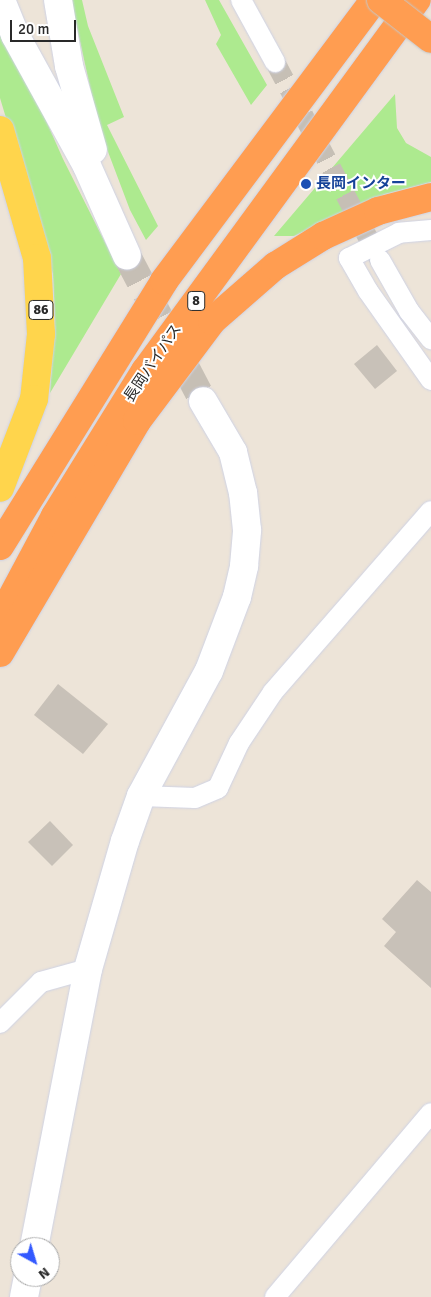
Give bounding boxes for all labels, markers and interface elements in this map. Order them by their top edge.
scale bar [12,10,79,42]
text: 20 m [18,20,49,38]
place label: 長岡インター [316,175,406,193]
marker: 長岡インター [300,178,312,190]
road number: 8 [186,290,206,312]
road number: 86 [27,298,55,322]
street label: 長岡バイパス [120,321,186,405]
north arrow [10,1237,60,1287]
text: N [35,1264,53,1283]

